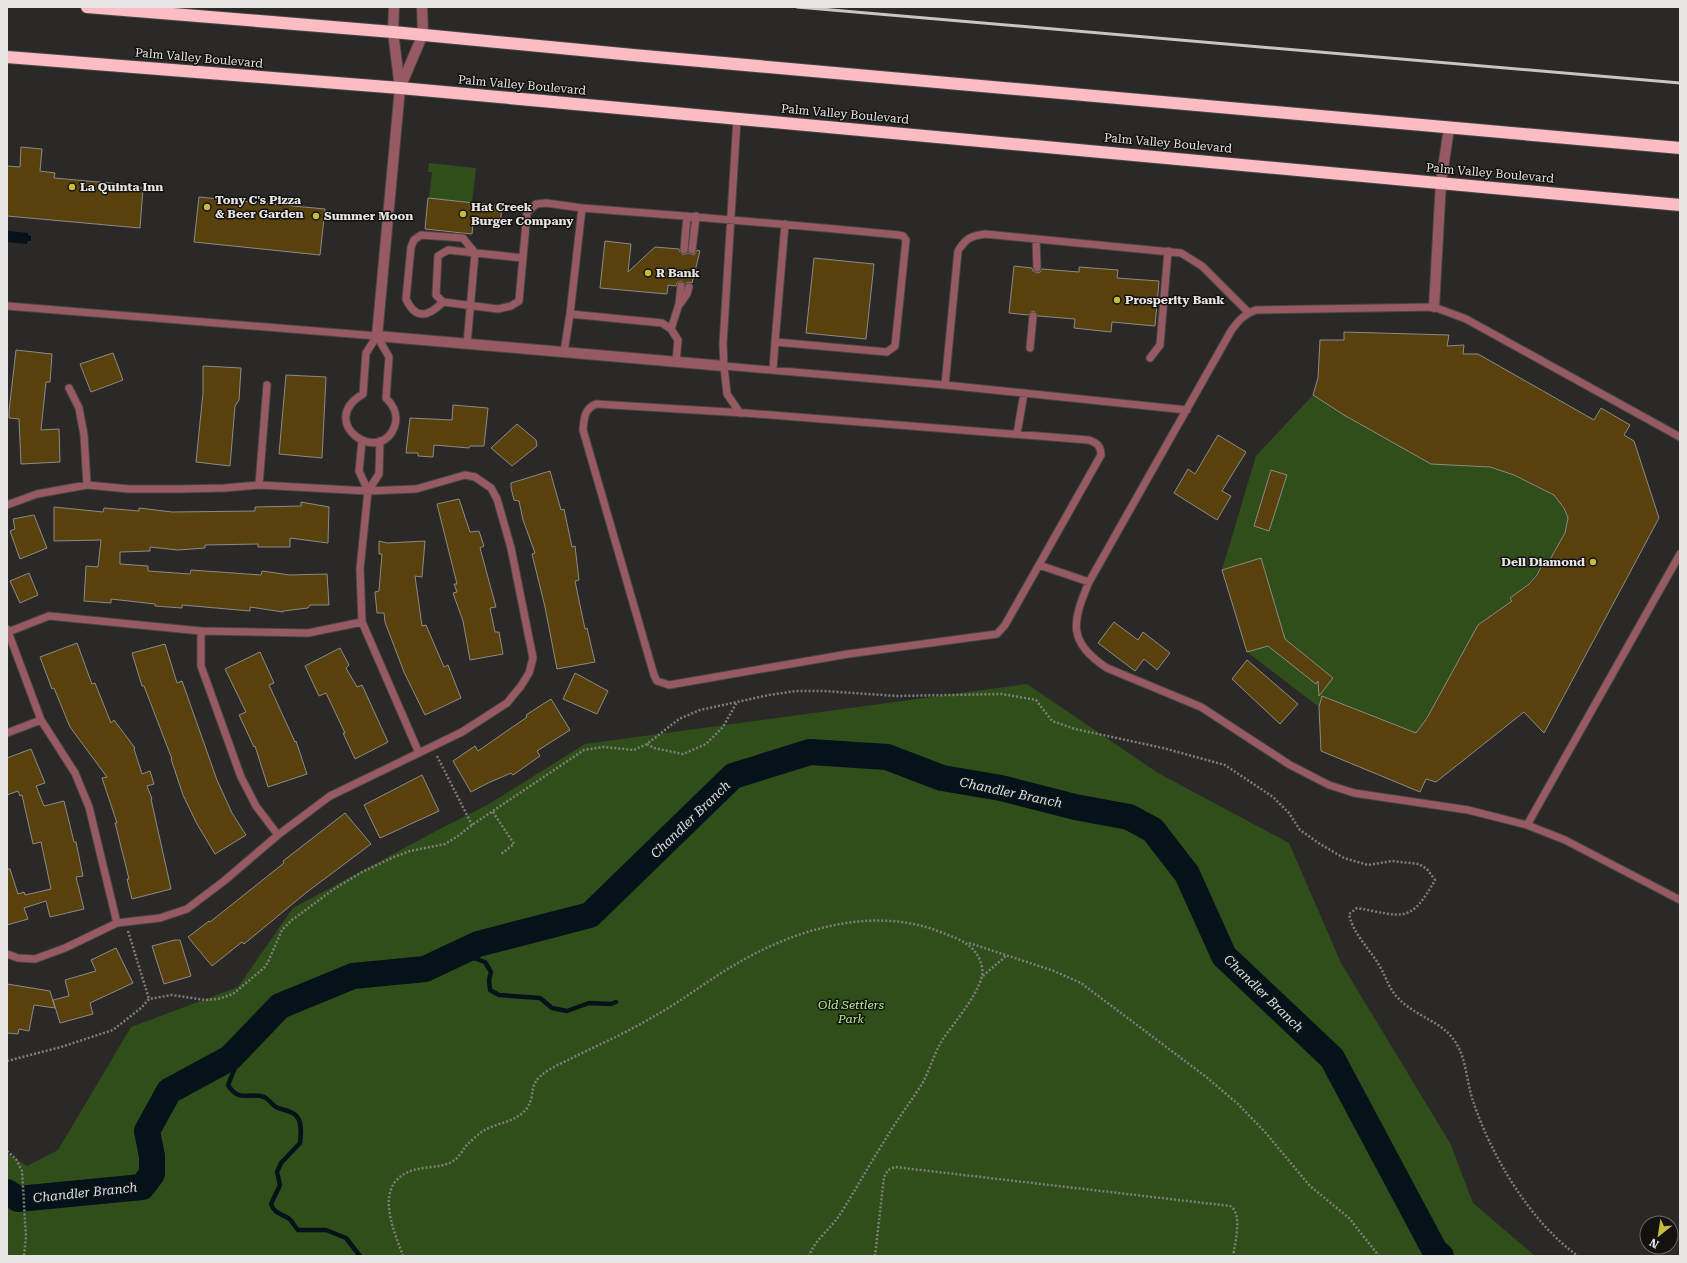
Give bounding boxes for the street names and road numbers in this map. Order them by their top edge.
street label: Palm Valley Boulevard [134,45,264,71]
street label: Palm Valley Boulevard [457,72,587,98]
street label: Palm Valley Boulevard [780,101,910,127]
street label: Palm Valley Boulevard [1103,130,1233,156]
street label: Palm Valley Boulevard [1425,160,1555,186]

